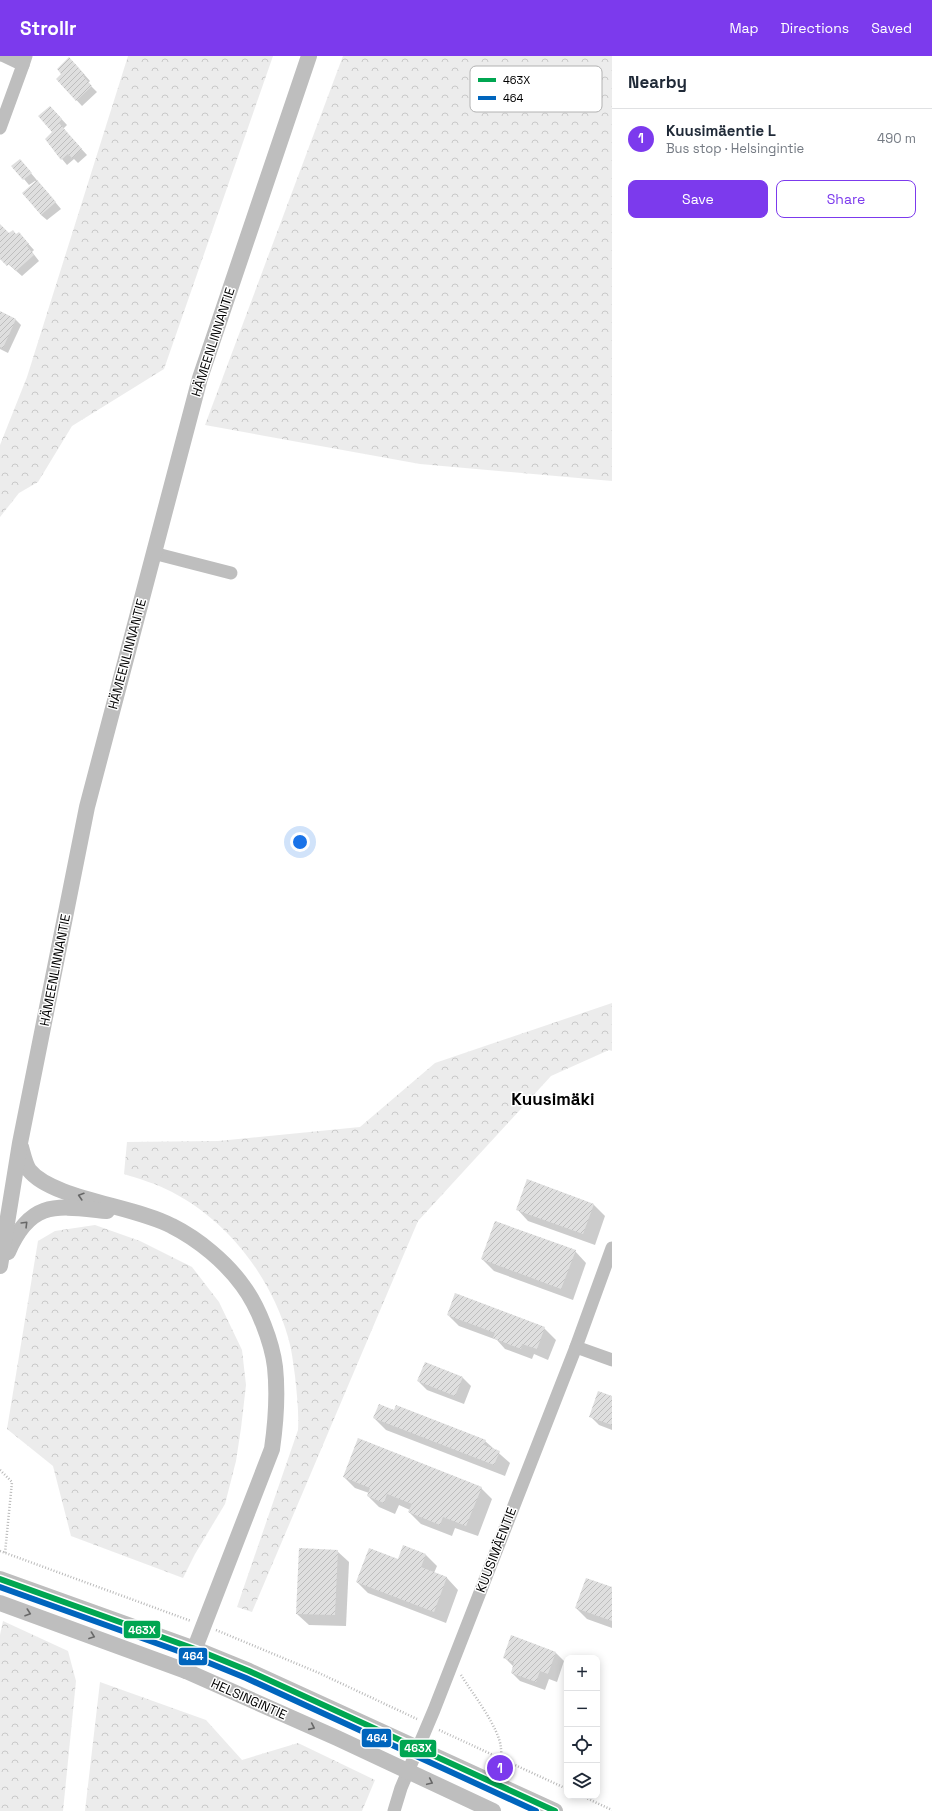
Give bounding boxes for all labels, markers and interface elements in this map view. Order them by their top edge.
text: Strollr [20,16,77,41]
text: Map [729,19,759,37]
text: Directions [781,19,849,37]
text: Saved [871,19,912,37]
legend [470,66,602,112]
text: Nearby [628,71,687,93]
text: 463X [503,73,530,87]
text: 464 [503,91,524,105]
text: Kuusimäentie L [666,121,776,140]
text: 1 [638,130,644,147]
text: 490 m [877,130,916,147]
text: Bus stop · Helsingintie [666,140,804,157]
button: Save [628,180,768,218]
button: Share [776,180,916,218]
street label: HÄMEENLINNANTIE [187,285,239,399]
street label: HÄMEENLINNANTIE [104,597,150,711]
your location [290,832,310,852]
street label: HÄMEENLINNANTIE [36,913,74,1027]
district label: Kuusimäki [511,1088,595,1110]
one-way arrow [78,1192,85,1201]
one-way arrow [20,1221,28,1229]
street label: KUUSIMÄENTIE [472,1505,520,1595]
one-way arrow [24,1608,31,1616]
line badge: 463X [123,1620,161,1639]
text: 463X [128,1623,156,1637]
one-way arrow [88,1631,95,1639]
line badge: 464 [178,1647,208,1666]
text: 464 [183,1649,203,1663]
map controls [564,1655,600,1799]
button: + [564,1655,600,1691]
street label: HELSINGINTIE [208,1675,290,1723]
button: − [564,1691,600,1727]
one-way arrow [307,1722,315,1730]
button: locate [564,1727,600,1763]
line badge: 464 [361,1728,392,1748]
text: 464 [367,1731,387,1745]
line badge: 463X [399,1739,437,1758]
text: 463X [404,1741,432,1755]
pin: 1 [487,1753,513,1783]
button: layers [564,1763,600,1799]
one-way arrow [426,1777,433,1785]

